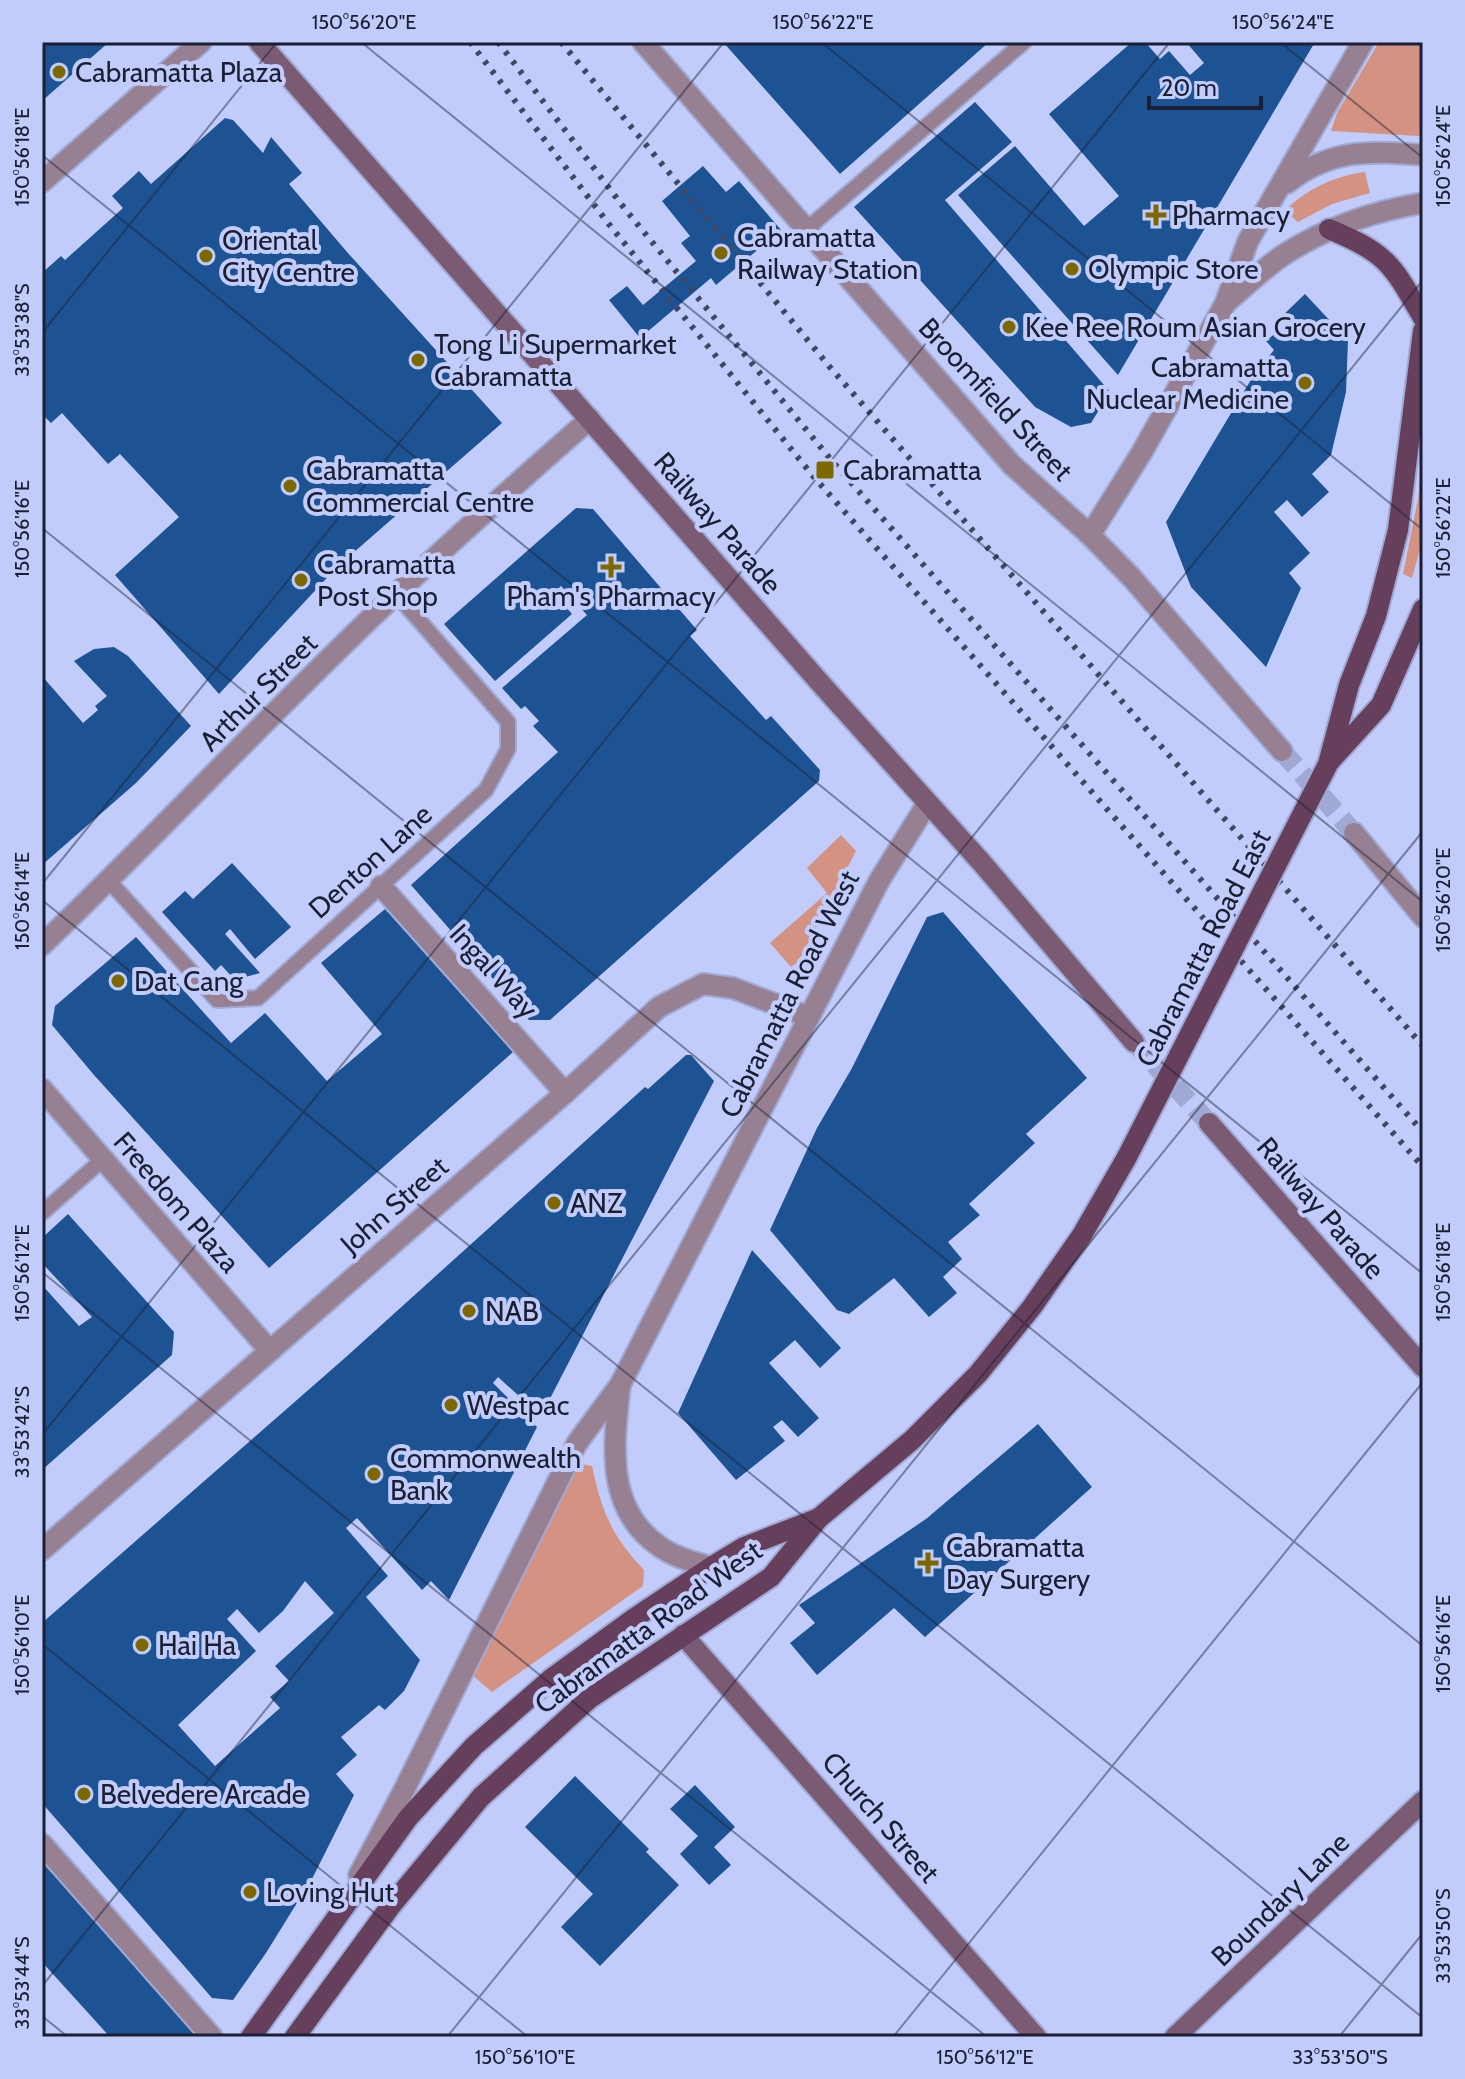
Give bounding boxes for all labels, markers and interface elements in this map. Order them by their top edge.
text: 150°56'20"E [312,10,416,34]
text: 150°56'22"E [772,10,874,34]
text: 150°56'24"E [1232,10,1334,34]
place label: Cabramatta Plaza [75,55,283,89]
scale bar [1149,60,1261,110]
marker: Cabramatta Plaza [50,63,68,81]
text: 20 m [1161,73,1217,102]
text: 150°56'24"E [1431,105,1455,207]
text: 150°56'18"E [10,108,34,206]
place label: Pharmacy [1172,198,1290,232]
marker: Pharmacy [1147,206,1165,224]
place label: Cabramatta Railway Station [737,220,918,286]
place label: Oriental City Centre [222,223,355,289]
marker: Cabramatta Railway Station [712,244,730,262]
marker: Oriental City Centre [197,247,215,265]
place label: Olympic Store [1088,252,1259,286]
marker: Olympic Store [1063,260,1081,278]
text: 33°53'38"S [10,283,34,377]
place label: Kee Ree Roum Asian Grocery [1025,310,1366,344]
street label: Broomfield Street [912,311,1080,487]
marker: Kee Ree Roum Asian Grocery [1000,318,1018,336]
place label: Tong Li Supermarket Cabramatta [434,327,676,393]
place label: Cabramatta Nuclear Medicine [1086,350,1290,416]
marker: Tong Li Supermarket Cabramatta [409,351,427,369]
marker: Cabramatta Nuclear Medicine [1296,374,1314,392]
street label: Railway Parade [647,445,789,601]
place label: Cabramatta Commercial Centre [306,453,534,519]
place label: Cabramatta [843,453,982,487]
marker: Cabramatta [814,459,836,481]
marker: Cabramatta Commercial Centre [281,477,299,495]
text: 150°56'22"E [1431,477,1455,579]
text: 150°56'16"E [10,480,34,578]
place label: Cabramatta Post Shop [317,547,456,613]
marker: Pham's Pharmacy [602,558,620,576]
marker: Cabramatta Post Shop [292,571,310,589]
place label: Pham's Pharmacy [506,579,716,613]
street label: Arthur Street [192,626,324,758]
street label: Denton Lane [301,797,439,925]
street label: Cabramatta Road East [1128,824,1278,1072]
text: 150°56'20"E [1431,848,1455,952]
text: 150°56'14"E [10,852,34,950]
street label: Cabramatta Road West [712,865,866,1123]
street label: Ingal Way [443,917,545,1025]
place label: Dat Cang [134,964,244,998]
marker: Dat Cang [109,972,127,990]
street label: Freedom Plaza [107,1125,248,1280]
street label: Railway Parade [1250,1130,1392,1286]
street label: John Street [333,1149,455,1262]
place label: ANZ [570,1186,623,1220]
marker: ANZ [545,1194,563,1212]
text: 150°56'18"E [1431,1223,1455,1321]
text: 150°56'12"E [10,1224,34,1322]
place label: NAB [485,1294,539,1328]
marker: NAB [460,1302,478,1320]
text: 33°53'42"S [10,1386,34,1478]
place label: Westpac [467,1388,570,1422]
marker: Westpac [442,1396,460,1414]
place label: Commonwealth Bank [390,1441,581,1507]
marker: Commonwealth Bank [365,1465,383,1483]
place label: Cabramatta Day Surgery [946,1530,1090,1596]
street label: Cabramatta Road West [528,1533,768,1721]
marker: Cabramatta Day Surgery [917,1552,939,1574]
text: 150°56'10"E [10,1595,34,1695]
text: 150°56'16"E [1431,1595,1455,1693]
place label: Hai Ha [158,1628,237,1662]
marker: Hai Ha [133,1636,151,1654]
street label: Church Street [815,1745,947,1889]
place label: Belvedere Arcade [100,1777,306,1811]
marker: Belvedere Arcade [75,1785,93,1803]
street label: Boundary Lane [1204,1825,1356,1973]
place label: Loving Hut [266,1875,394,1909]
marker: Loving Hut [241,1883,259,1901]
text: 33°53'50"S [1431,1888,1455,1984]
text: 33°53'44"S [10,1936,34,2030]
text: 150°56'10"E [475,2045,575,2069]
text: 150°56'12"E [936,2045,1034,2069]
text: 33°53'50"S [1292,2045,1388,2069]

